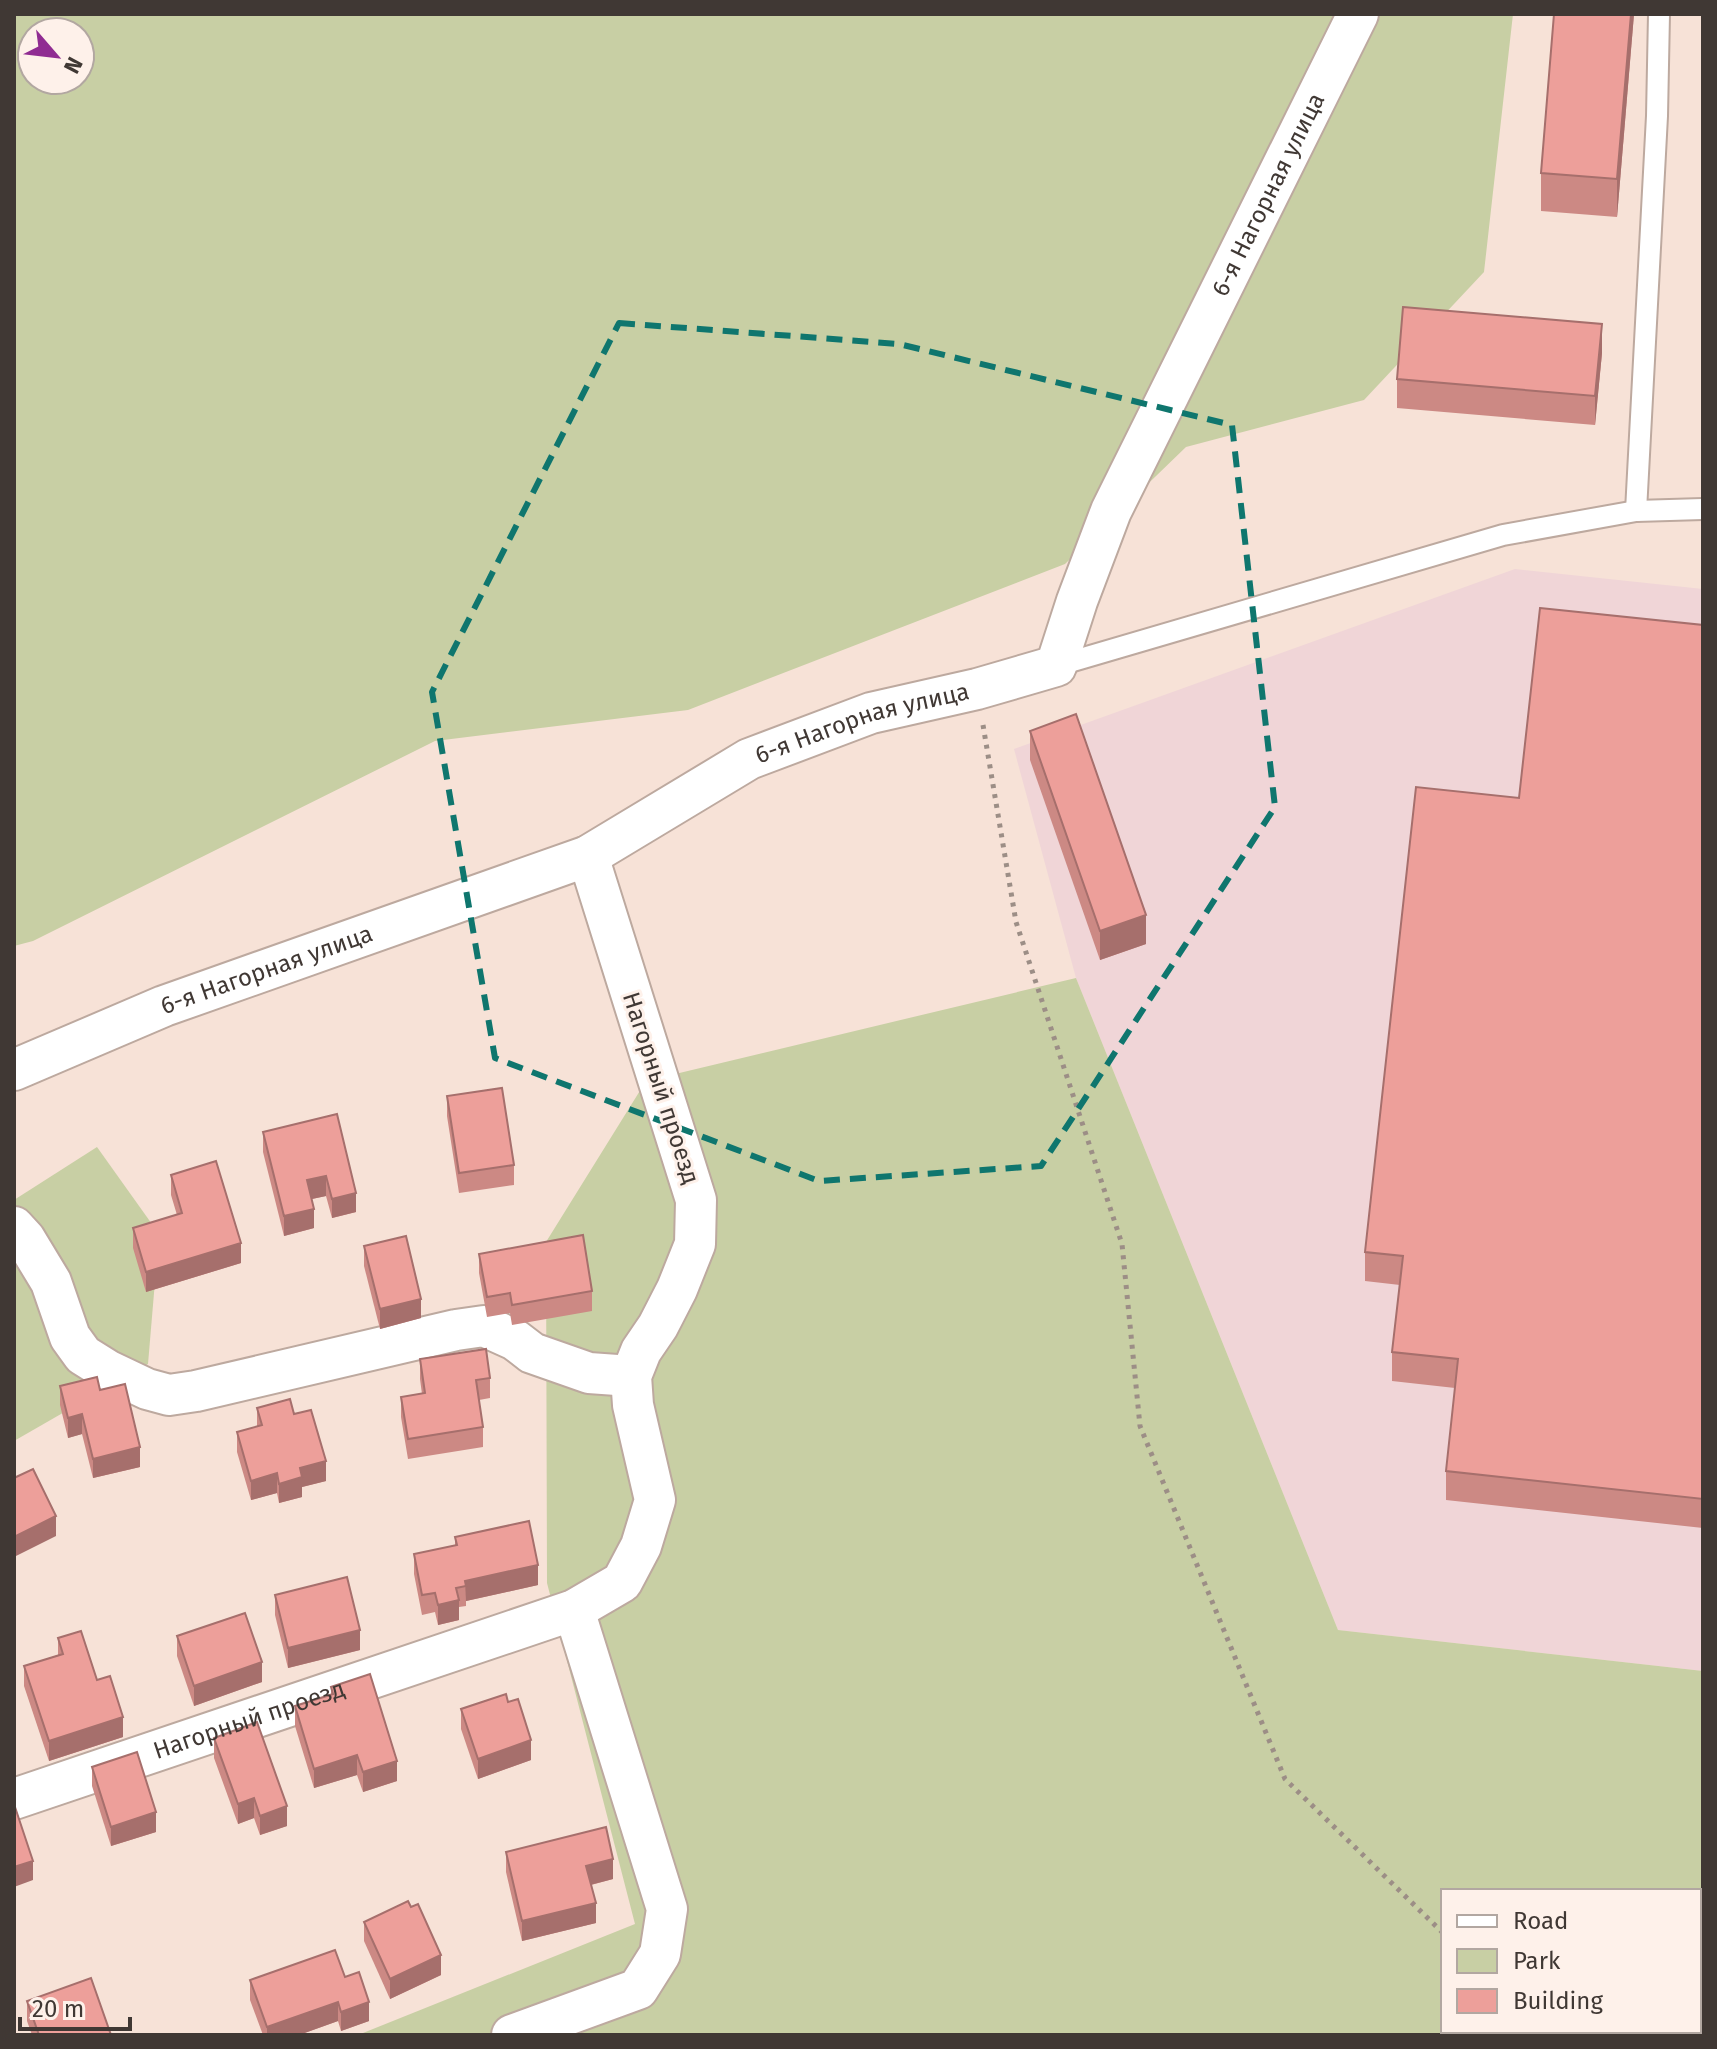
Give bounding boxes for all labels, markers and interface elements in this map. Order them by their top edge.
north arrow [16,16,96,96]
text: N [58,52,89,78]
street label: 6-я Нагорная улица [1206,89,1330,301]
street label: 6-я Нагорная улица [751,677,972,769]
street label: 6-я Нагорная улица [157,919,376,1020]
street label: Нагорный проезд [617,989,705,1187]
street label: Нагорный проезд [150,1674,348,1765]
legend [1441,1889,1701,2033]
text: Road [1513,1907,1568,1935]
text: Park [1513,1947,1561,1975]
scale bar [20,1981,130,2031]
text: Building [1513,1987,1603,2015]
text: 20 m [32,1995,84,2023]

